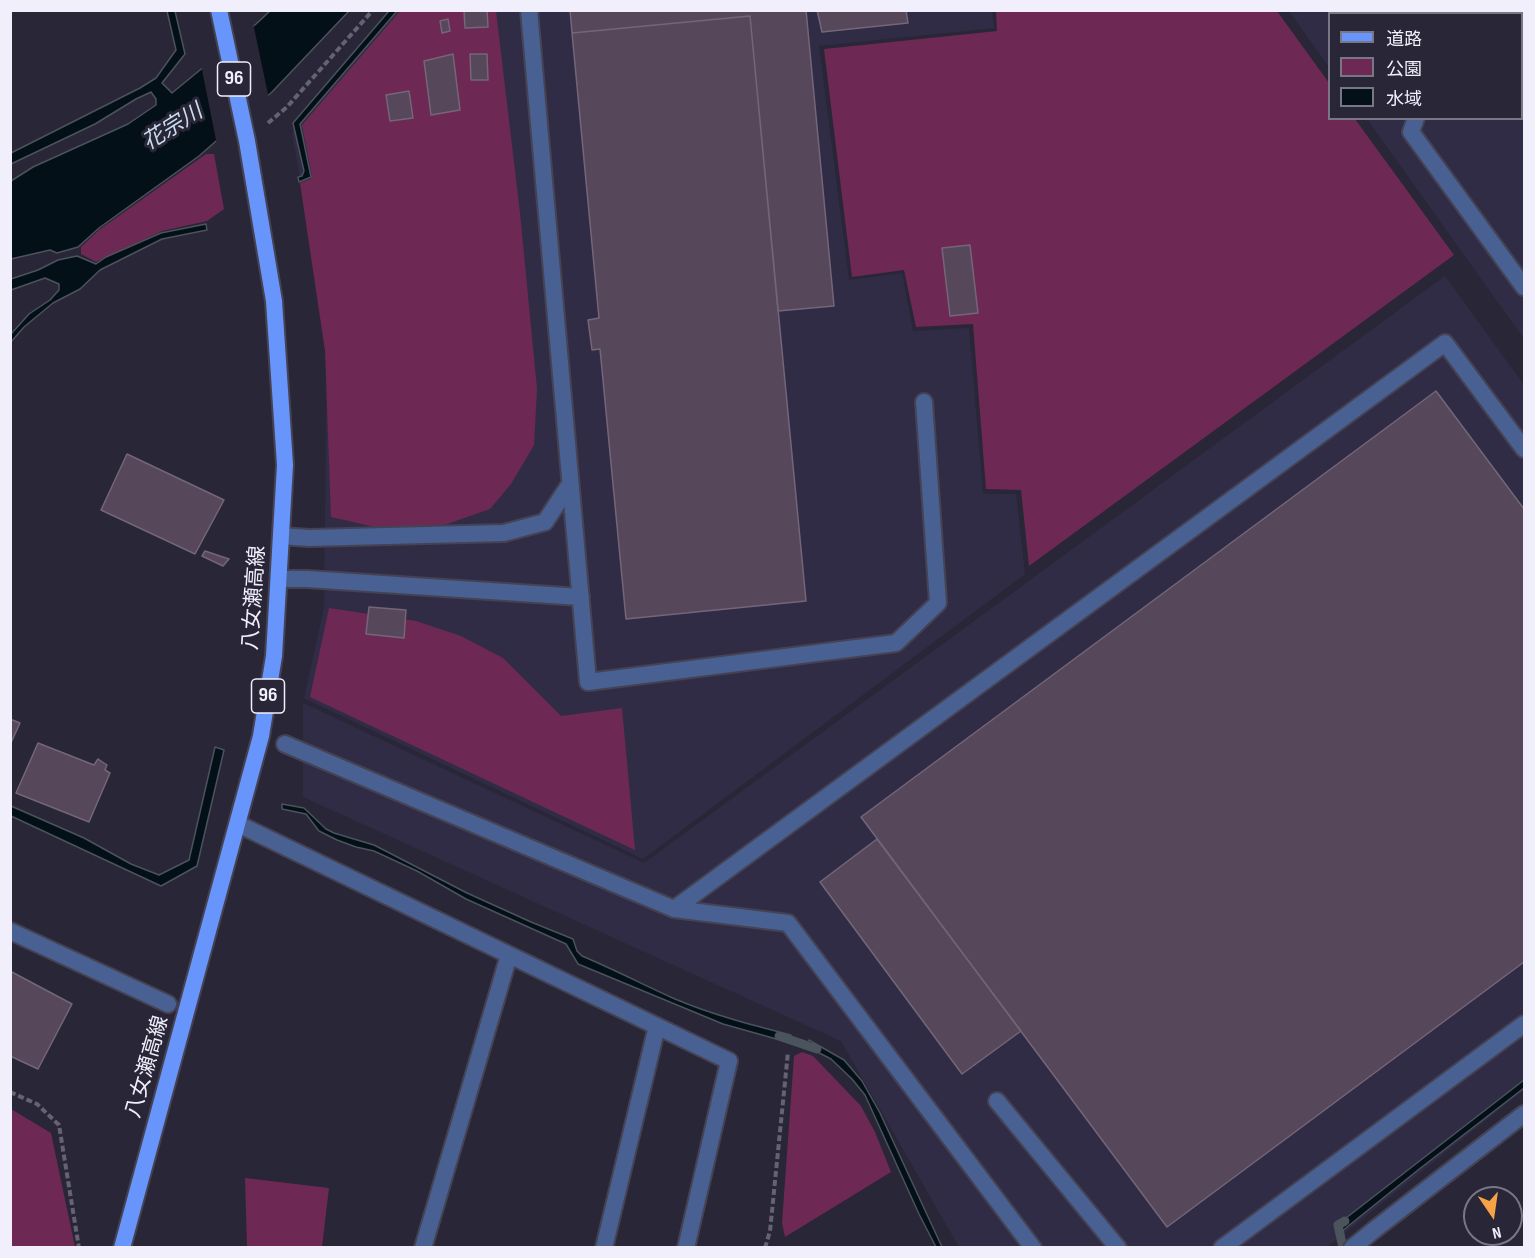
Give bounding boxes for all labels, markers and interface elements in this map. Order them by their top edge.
legend [1328,12,1523,120]
text: 道路 [1386,29,1422,50]
text: 公園 [1386,59,1422,80]
road number: 96 [218,62,250,96]
text: 水域 [1386,89,1422,110]
water label: 花宗川 [138,99,208,157]
street label: 八女瀬高線 [239,545,271,651]
road number: 96 [252,679,284,713]
street label: 八女瀬高線 [121,1013,175,1121]
north arrow [1463,1186,1523,1246]
text: N [1490,1222,1503,1242]

